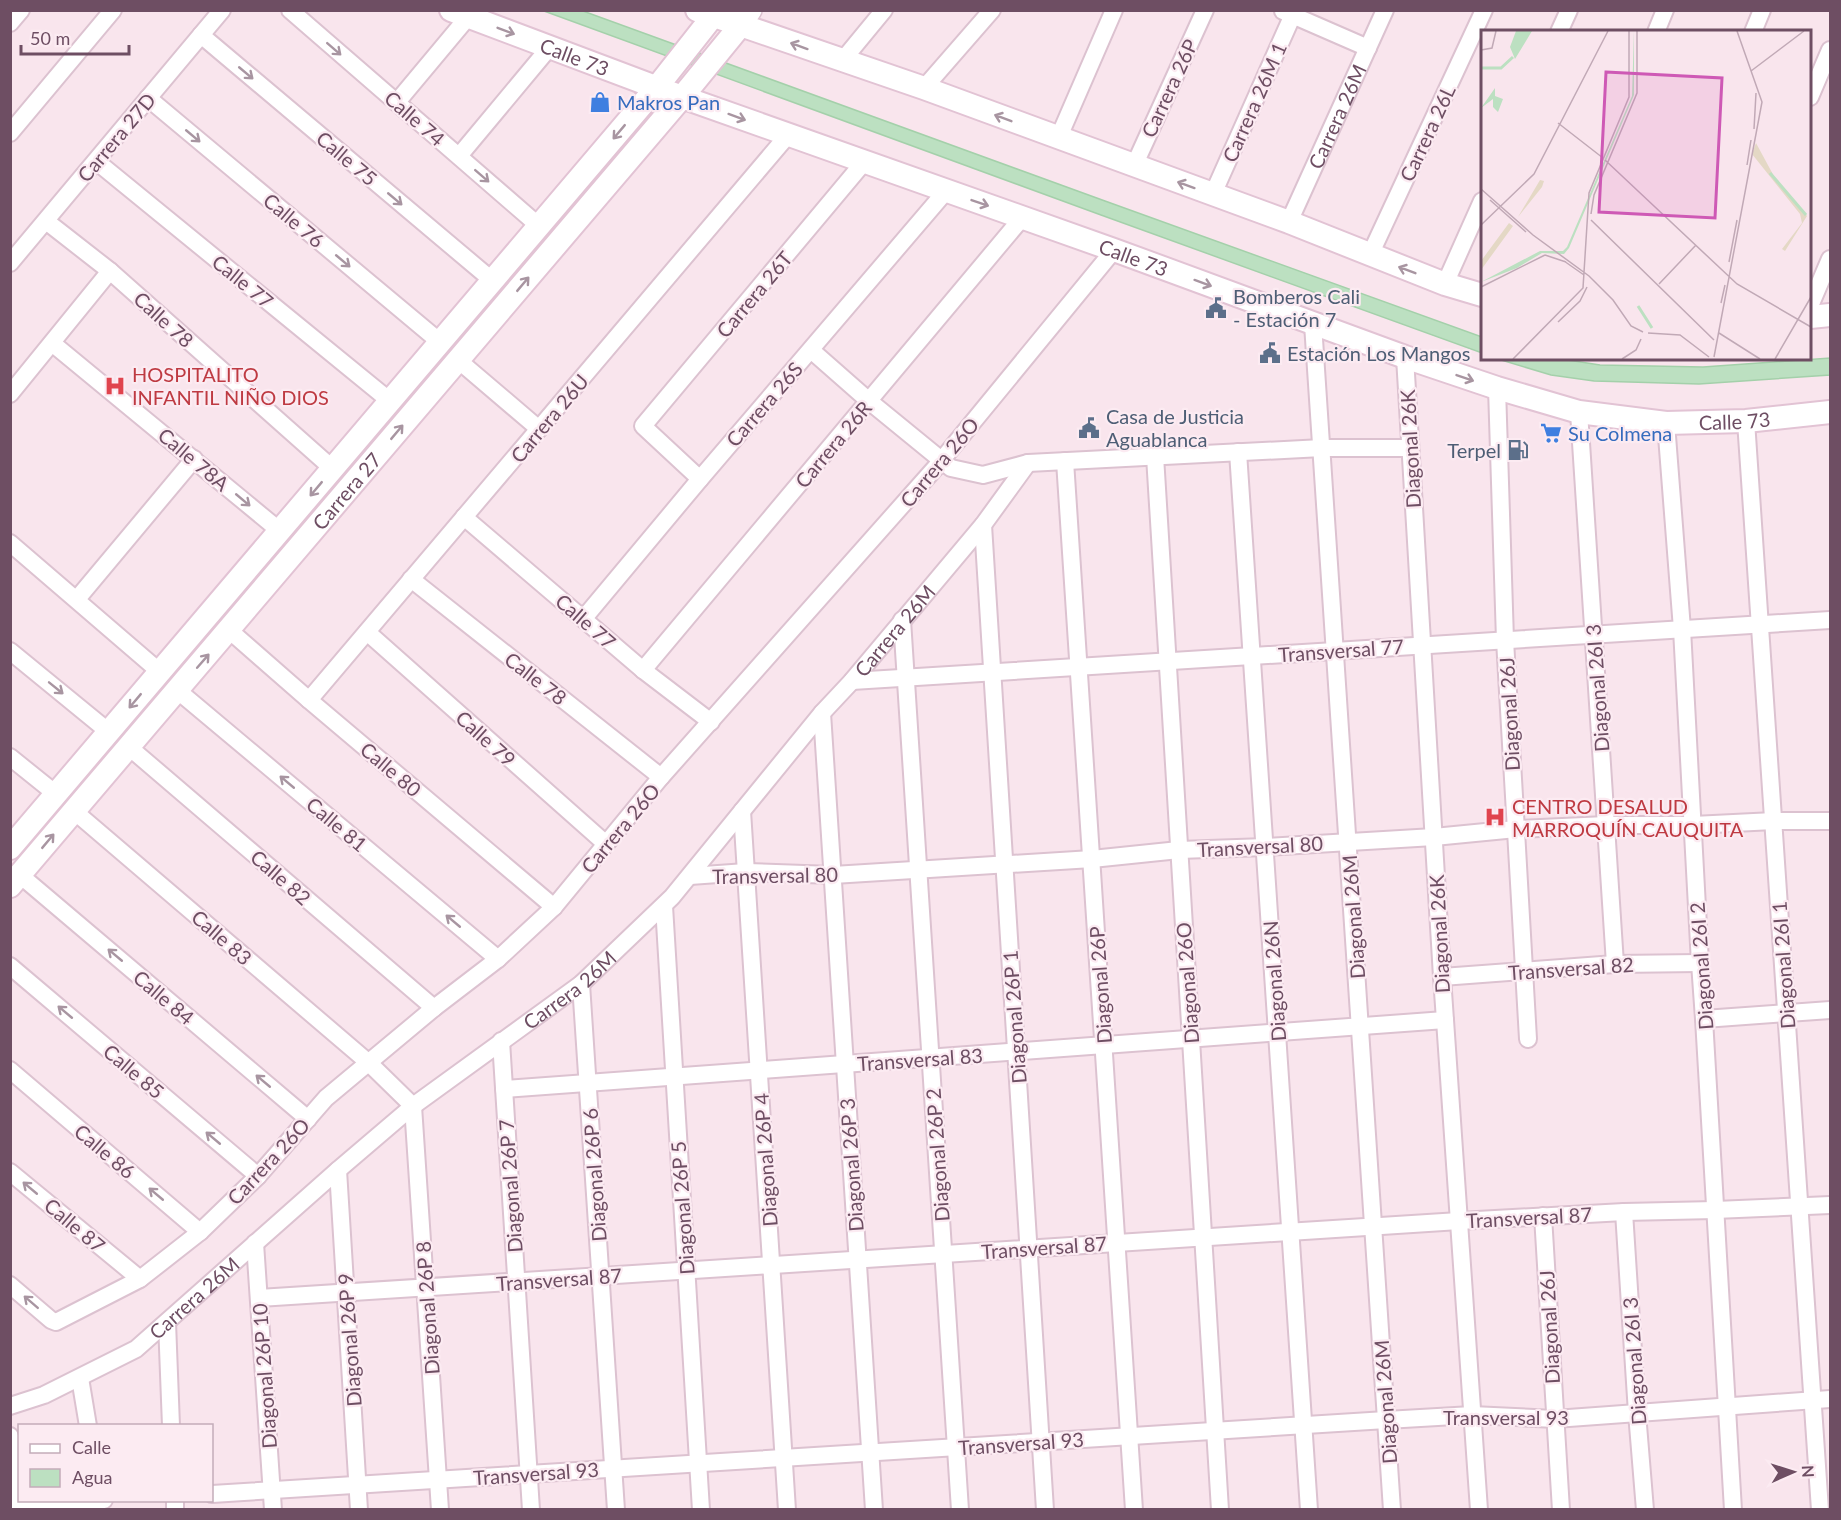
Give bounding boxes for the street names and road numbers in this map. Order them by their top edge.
street label: Calle 73 [537,33,612,80]
street label: Carrera 26P [1136,35,1202,141]
street label: Carrera 26M 1 [1217,38,1291,166]
street label: Carrera 26M [1303,60,1371,172]
street label: Carrera 26L [1394,81,1460,185]
street label: Calle 74 [380,85,450,151]
street label: Carrera 27D [72,88,160,186]
street label: Calle 75 [312,126,382,190]
street label: Calle 76 [259,188,329,252]
street label: Calle 73 [1096,234,1171,281]
street label: Carrera 26T [711,246,797,342]
street label: Calle 77 [208,249,278,313]
street label: Calle 78 [129,286,199,352]
street label: Carrera 26S [721,357,807,451]
street label: Carrera 26U [505,369,593,467]
street label: Diagonal 26K [1395,388,1425,509]
street label: Carrera 26R [790,395,877,492]
street label: Calle 73 [1698,406,1772,434]
street label: Carrera 26O [895,412,983,512]
street label: Calle 78A [154,422,235,496]
street label: Carrera 27 [307,448,386,534]
street label: Carrera 26M [849,580,940,681]
street label: Calle 77 [551,588,621,654]
street label: Diagonal 26I 3 [1581,623,1613,753]
street label: Transversal 77 [1277,634,1405,666]
street label: Calle 78 [500,646,572,710]
street label: Diagonal 26J [1494,656,1524,772]
street label: Calle 79 [451,705,521,771]
street label: Calle 80 [356,737,426,801]
street label: Carrera 26O [576,778,664,878]
street label: Calle 81 [302,792,372,856]
street label: Transversal 80 [1197,831,1323,861]
street label: Calle 82 [246,844,316,910]
street label: Diagonal 26M [1337,854,1369,980]
street label: Transversal 80 [712,862,838,888]
street label: Diagonal 26K [1424,873,1454,994]
street label: Diagonal 26I 1 [1767,900,1799,1030]
street label: Diagonal 26I 2 [1685,901,1717,1031]
street label: Calle 83 [187,904,257,970]
street label: Diagonal 26N [1258,920,1290,1042]
street label: Diagonal 26O [1171,922,1203,1044]
street label: Diagonal 26P [1084,926,1116,1044]
street label: Carrera 26M [518,945,621,1034]
street label: Diagonal 26P 1 [997,949,1031,1085]
street label: Transversal 82 [1507,952,1635,984]
street label: Calle 84 [129,965,199,1029]
street label: Calle 85 [99,1039,169,1103]
street label: Transversal 83 [856,1043,984,1075]
street label: Diagonal 26P 2 [920,1087,954,1223]
street label: Diagonal 26P 4 [748,1092,782,1228]
street label: Diagonal 26P 3 [834,1097,868,1233]
street label: Diagonal 26P 6 [577,1107,611,1243]
street label: Carrera 26O [222,1113,314,1209]
street label: Diagonal 26P 7 [493,1118,527,1254]
street label: Calle 86 [70,1119,140,1183]
street label: Diagonal 26P 5 [665,1140,699,1276]
street label: Calle 87 [40,1193,110,1257]
street label: Transversal 87 [1466,1202,1592,1232]
street label: Transversal 87 [980,1231,1108,1263]
street label: Diagonal 26P 8 [410,1240,444,1376]
street label: Carrera 26M [144,1252,244,1344]
street label: Transversal 87 [495,1263,623,1295]
street label: Diagonal 26J [1534,1269,1564,1385]
street label: Diagonal 26P 9 [332,1272,366,1408]
street label: Diagonal 26I 3 [1618,1296,1650,1426]
street label: Diagonal 26P 10 [247,1303,281,1449]
street label: Diagonal 26M [1369,1339,1401,1465]
street label: Transversal 93 [1443,1405,1569,1429]
street label: Transversal 93 [957,1427,1085,1459]
street label: Transversal 93 [472,1457,600,1489]

